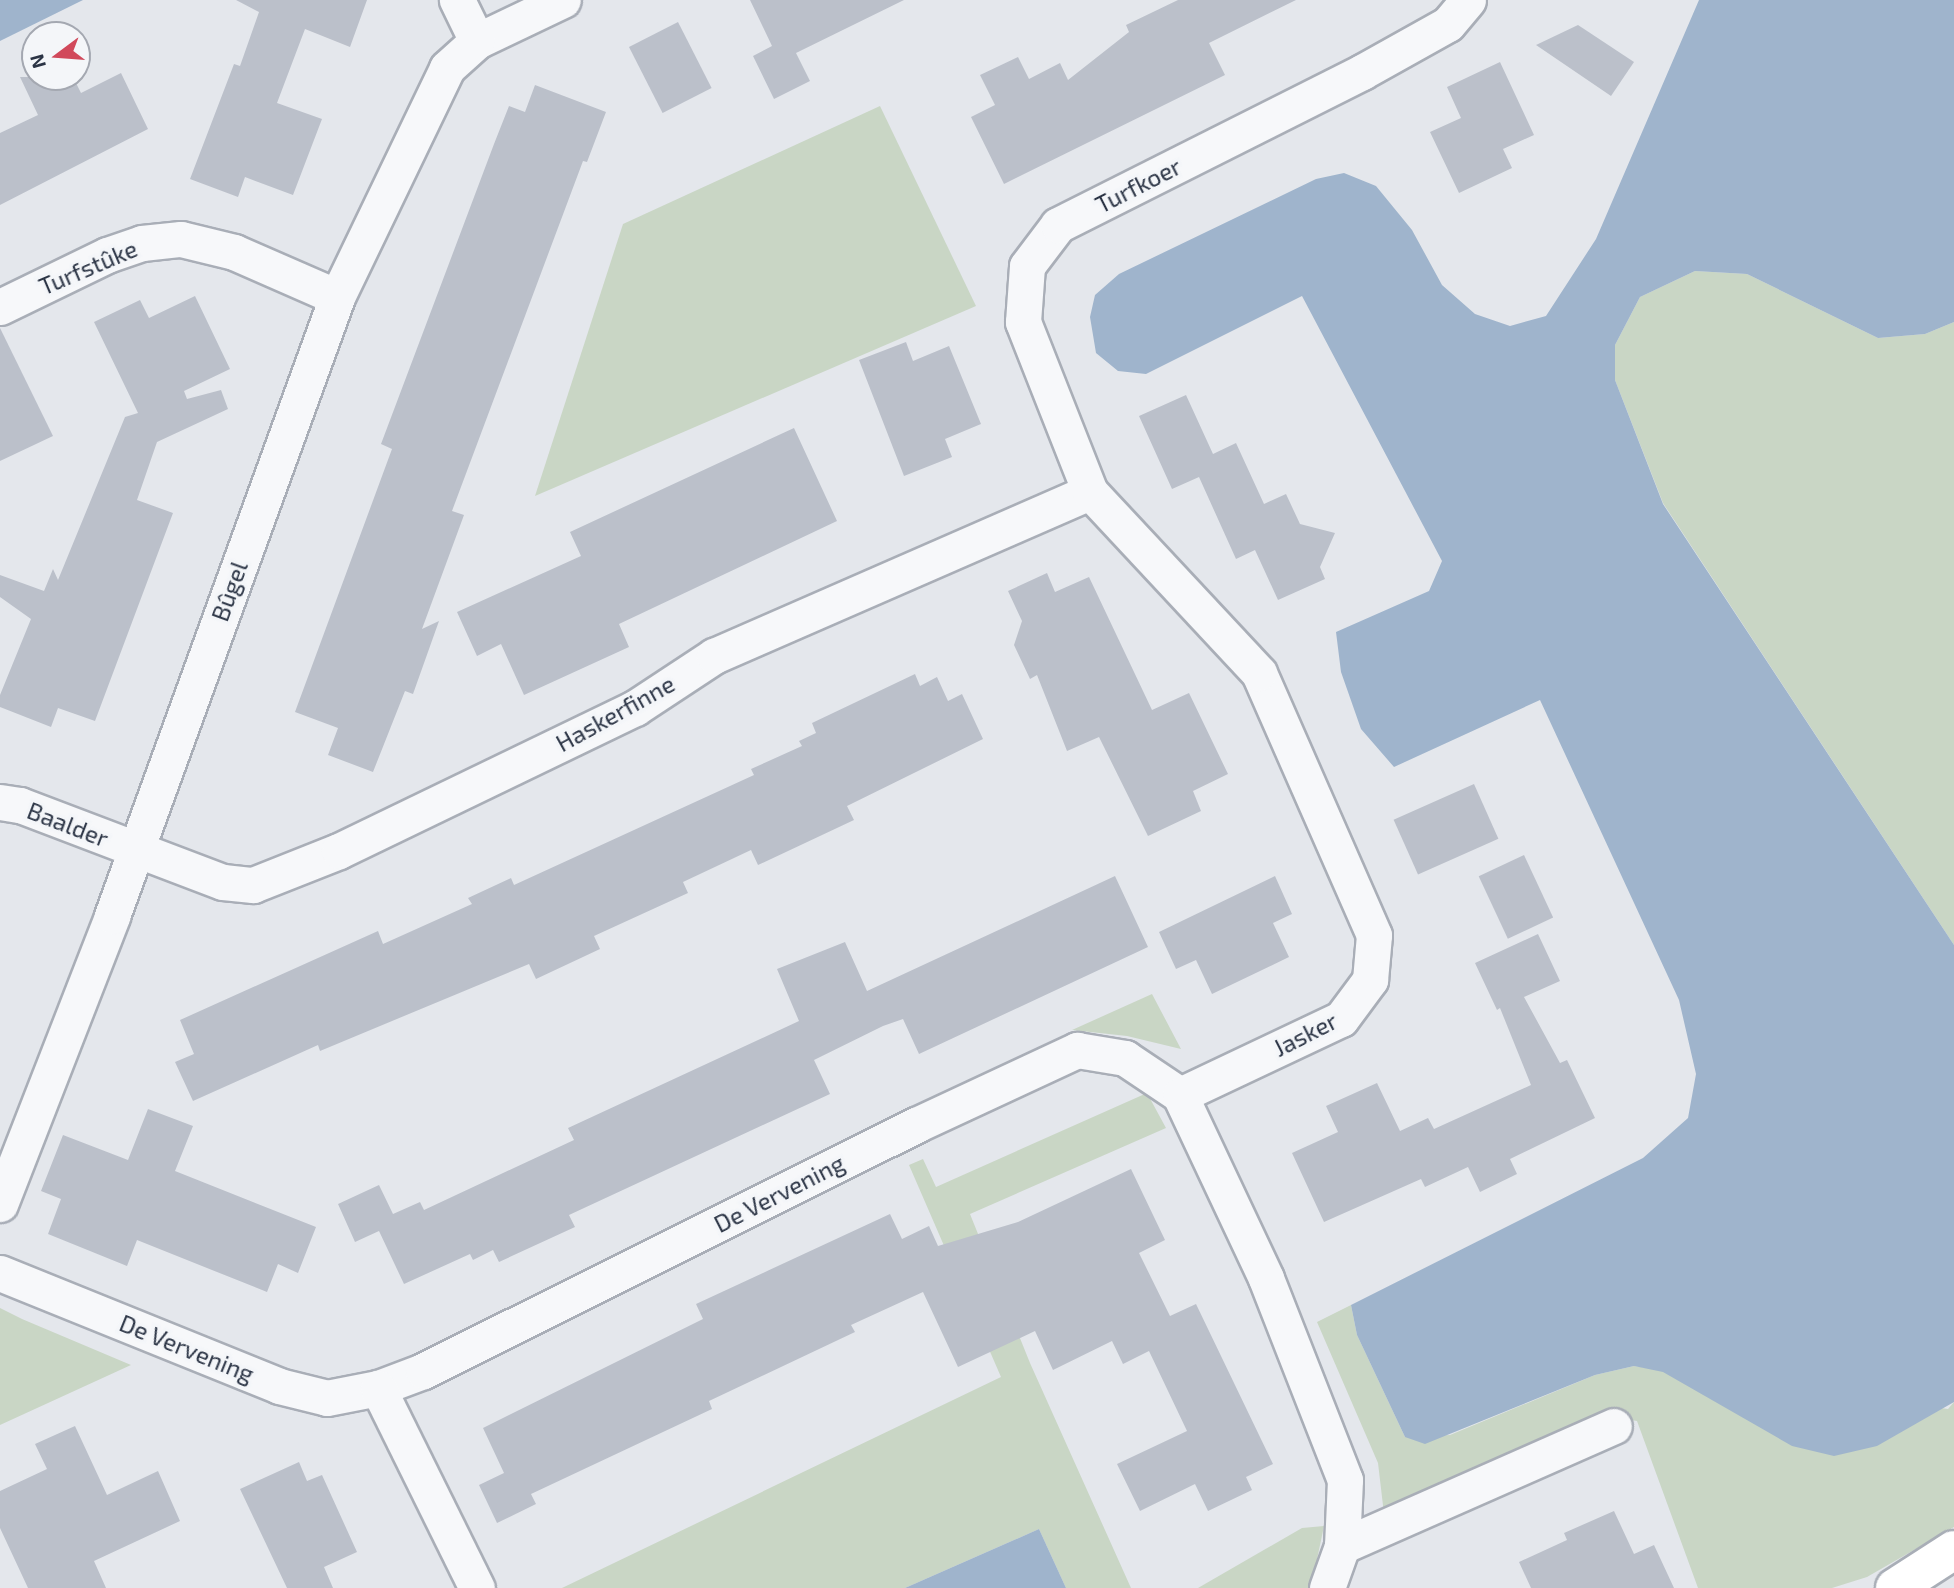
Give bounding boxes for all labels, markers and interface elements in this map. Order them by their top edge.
north arrow [21,21,91,91]
text: N [24,52,50,71]
street label: Turfkoer [1090,151,1186,219]
street label: Turfstûke [35,233,141,301]
street label: Bûgel [205,557,253,625]
street label: Haskerfinne [551,669,679,757]
street label: Baalder [23,795,113,853]
street label: Jasker [1268,1006,1342,1062]
street label: De Vervening [709,1148,849,1238]
street label: De Vervening [115,1308,259,1388]

